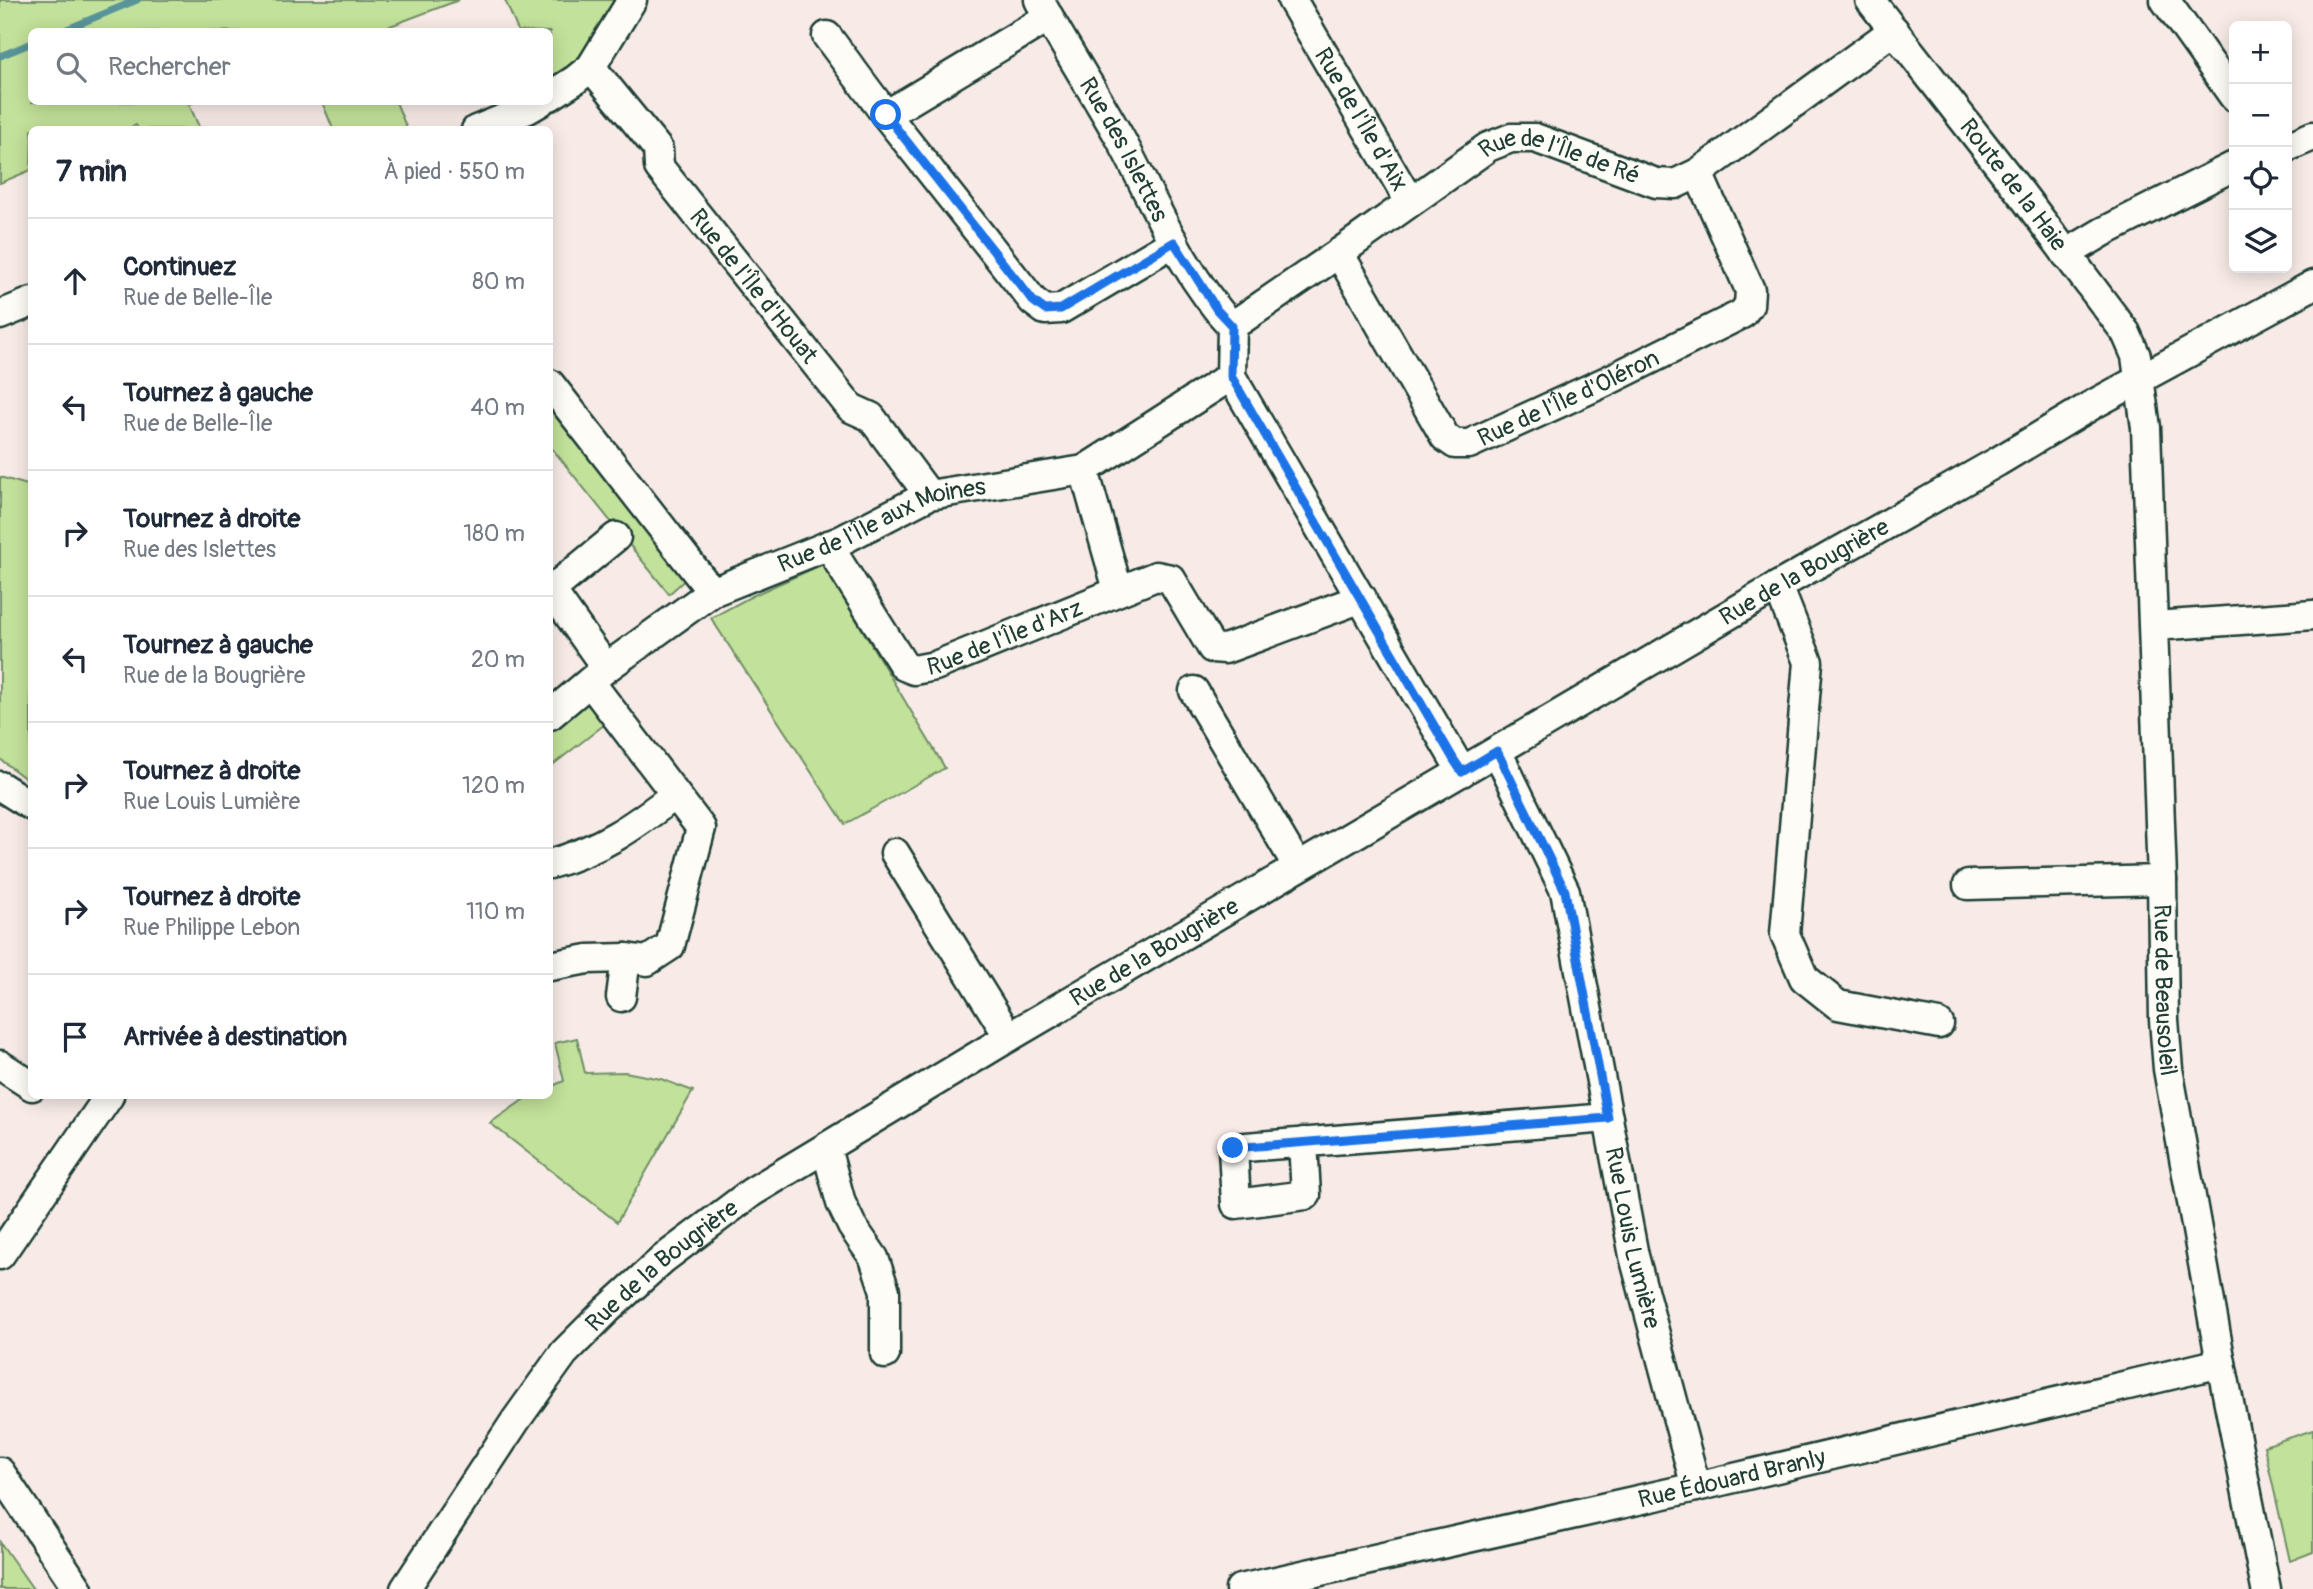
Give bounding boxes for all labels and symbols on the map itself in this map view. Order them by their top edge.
street label: Rue de l'Île d'Aix [1308,43,1414,196]
street label: Rue des Islettes [1073,72,1174,227]
route start [870,99,901,130]
street label: Route de la Haie [1953,113,2073,257]
street label: Rue de l'Île de Ré [1473,123,1644,191]
street label: Rue de l'Île d'Houat [683,203,824,370]
street label: Rue de l'Île d'Oléron [1473,343,1664,453]
street label: Rue de l'Île aux Moines [774,472,988,579]
street label: Rue de la Bougrière [1714,512,1894,632]
street label: Rue de l'Île d'Arz [925,593,1087,682]
street label: Rue de la Bougrière [1065,892,1244,1013]
street label: Rue de Beausoleil [2147,904,2183,1078]
route end [1217,1132,1248,1163]
street label: Rue Louis Lumière [1599,1145,1667,1332]
street label: Rue de la Bougrière [580,1194,744,1338]
street label: Rue Édouard Branly [1636,1443,1828,1514]

